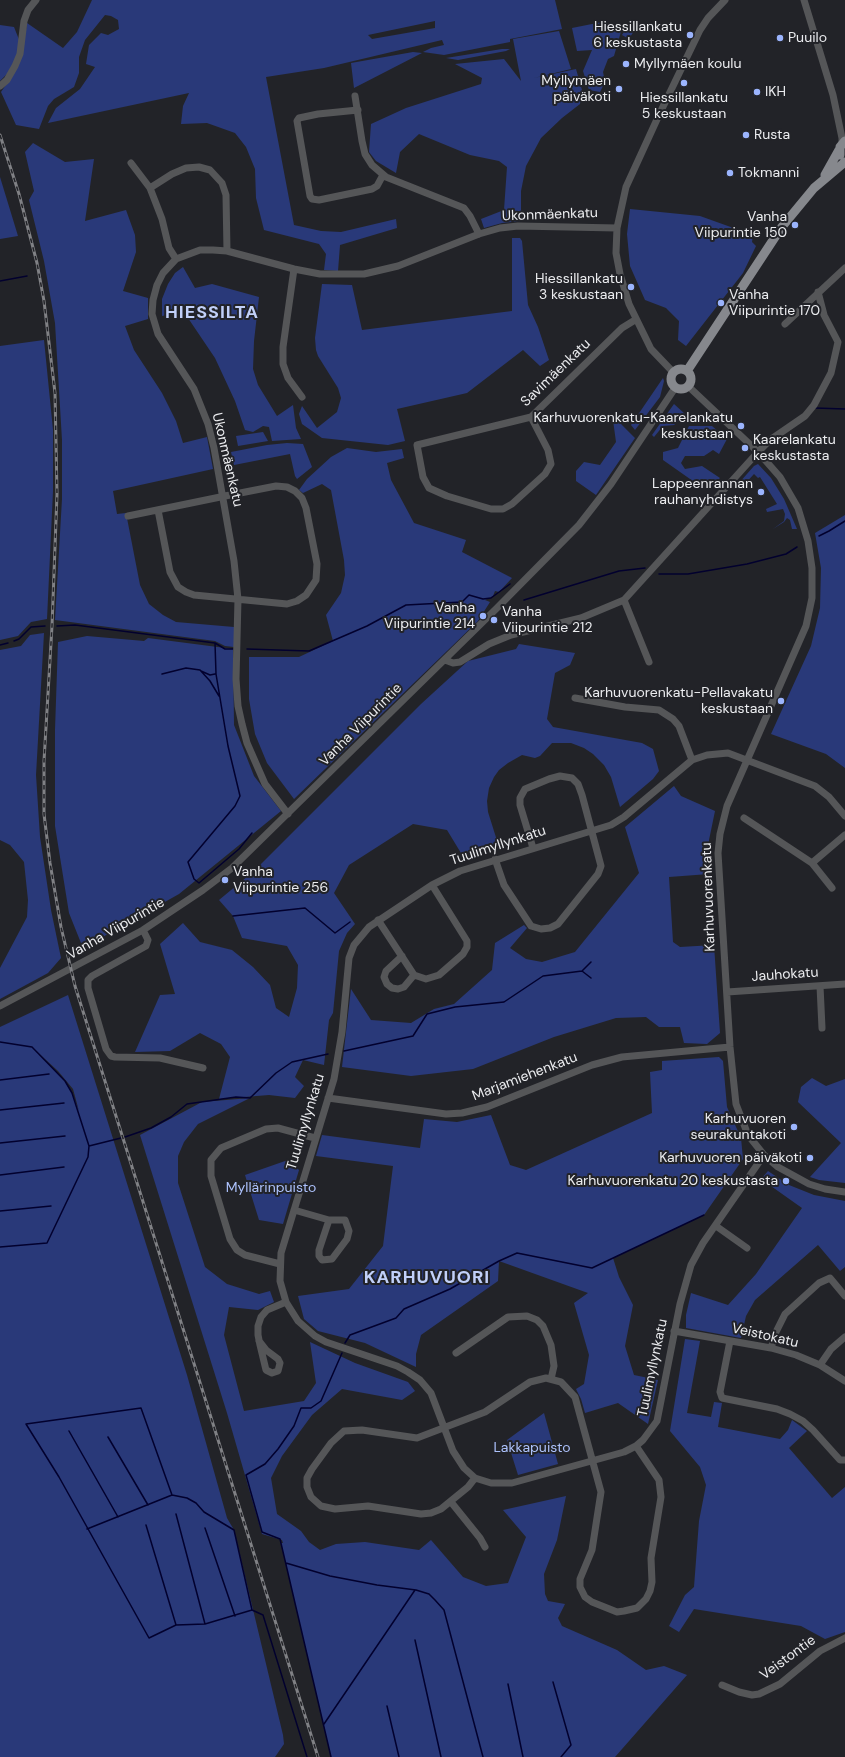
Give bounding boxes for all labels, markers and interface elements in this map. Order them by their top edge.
place label: Hiessillankatu 6 keskustasta [593,19,682,52]
marker: Hiessillankatu 6 keskustasta [685,30,695,40]
place label: Puuilo [788,30,827,46]
marker: Puuilo [775,33,785,43]
place label: Myllymäen koulu [634,56,741,72]
marker: Myllymäen koulu [621,59,631,69]
place label: Myllymäen päiväkoti [541,73,611,106]
marker: Hiessillankatu 5 keskustaan [679,78,689,88]
marker: Myllymäen päiväkoti [614,84,624,94]
place label: IKH [765,84,786,100]
marker: IKH [752,87,762,97]
place label: Hiessillankatu 5 keskustaan [640,90,728,122]
place label: Rusta [754,127,790,143]
marker: Rusta [741,130,751,140]
place label: Tokmanni [738,165,799,181]
marker: Tokmanni [725,168,735,178]
street label: Ukonmäenkatu [502,205,598,225]
place label: Vanha Viipurintie 150 [695,209,787,242]
marker: Vanha Viipurintie 150 [790,220,800,230]
place label: Hiessillankatu 3 keskustaan [535,271,623,304]
marker: Hiessillankatu 3 keskustaan [626,282,636,292]
place label: Vanha Viipurintie 170 [729,287,820,320]
marker: Vanha Viipurintie 170 [716,298,726,308]
district label: HIESSILTA [165,302,259,324]
street label: Savimäenkatu [518,336,594,410]
place label: Karhuvuorenkatu-Kaarelankatu keskustaan [533,410,733,442]
street label: Ukonmäenkatu [208,411,246,509]
marker: Karhuvuorenkatu-Kaarelankatu keskustaan [736,421,746,431]
place label: Kaarelankatu keskustasta [753,432,836,464]
marker: Kaarelankatu keskustasta [740,443,750,453]
place label: Lappeenrannan rauhanyhdistys [652,476,753,508]
marker: Lappeenrannan rauhanyhdistys [756,487,766,497]
place label: Vanha Viipurintie 214 [384,600,475,632]
place label: Vanha Viipurintie 212 [502,604,592,636]
marker: Vanha Viipurintie 214 [478,611,488,621]
marker: Vanha Viipurintie 212 [489,615,499,625]
street label: Vanha Viipurintie [316,680,406,770]
place label: Karhuvuorenkatu-Pellavakatu keskustaan [584,685,773,718]
marker: Karhuvuorenkatu-Pellavakatu keskustaan [776,696,786,706]
street label: Tuulimyllynkatu [448,823,548,869]
street label: Karhuvuorenkatu [699,842,719,952]
place label: Vanha Viipurintie 256 [233,864,328,896]
marker: Vanha Viipurintie 256 [220,875,230,885]
street label: Vanha Viipurintie [64,894,168,964]
street label: Jauhokatu [751,964,819,986]
street label: Marjamiehenkatu [470,1049,580,1105]
street label: Tuulimyllynkatu [283,1072,329,1172]
place label: Karhuvuoren seurakuntakoti [691,1111,786,1144]
marker: Karhuvuoren seurakuntakoti [789,1122,799,1132]
place label: Karhuvuoren päiväkoti [659,1150,802,1166]
marker: Karhuvuoren päiväkoti [805,1153,815,1163]
place label: Karhuvuorenkatu 20 keskustasta [568,1173,778,1189]
marker: Karhuvuorenkatu 20 keskustasta [781,1176,791,1186]
park label: Myllärinpuisto [226,1180,316,1196]
district label: KARHUVUORI [364,1267,490,1289]
street label: Tuulimyllynkatu [634,1317,672,1419]
street label: Veistokatu [730,1320,800,1352]
park label: Lakkapuisto [493,1440,571,1456]
street label: Veistontie [757,1632,819,1684]

